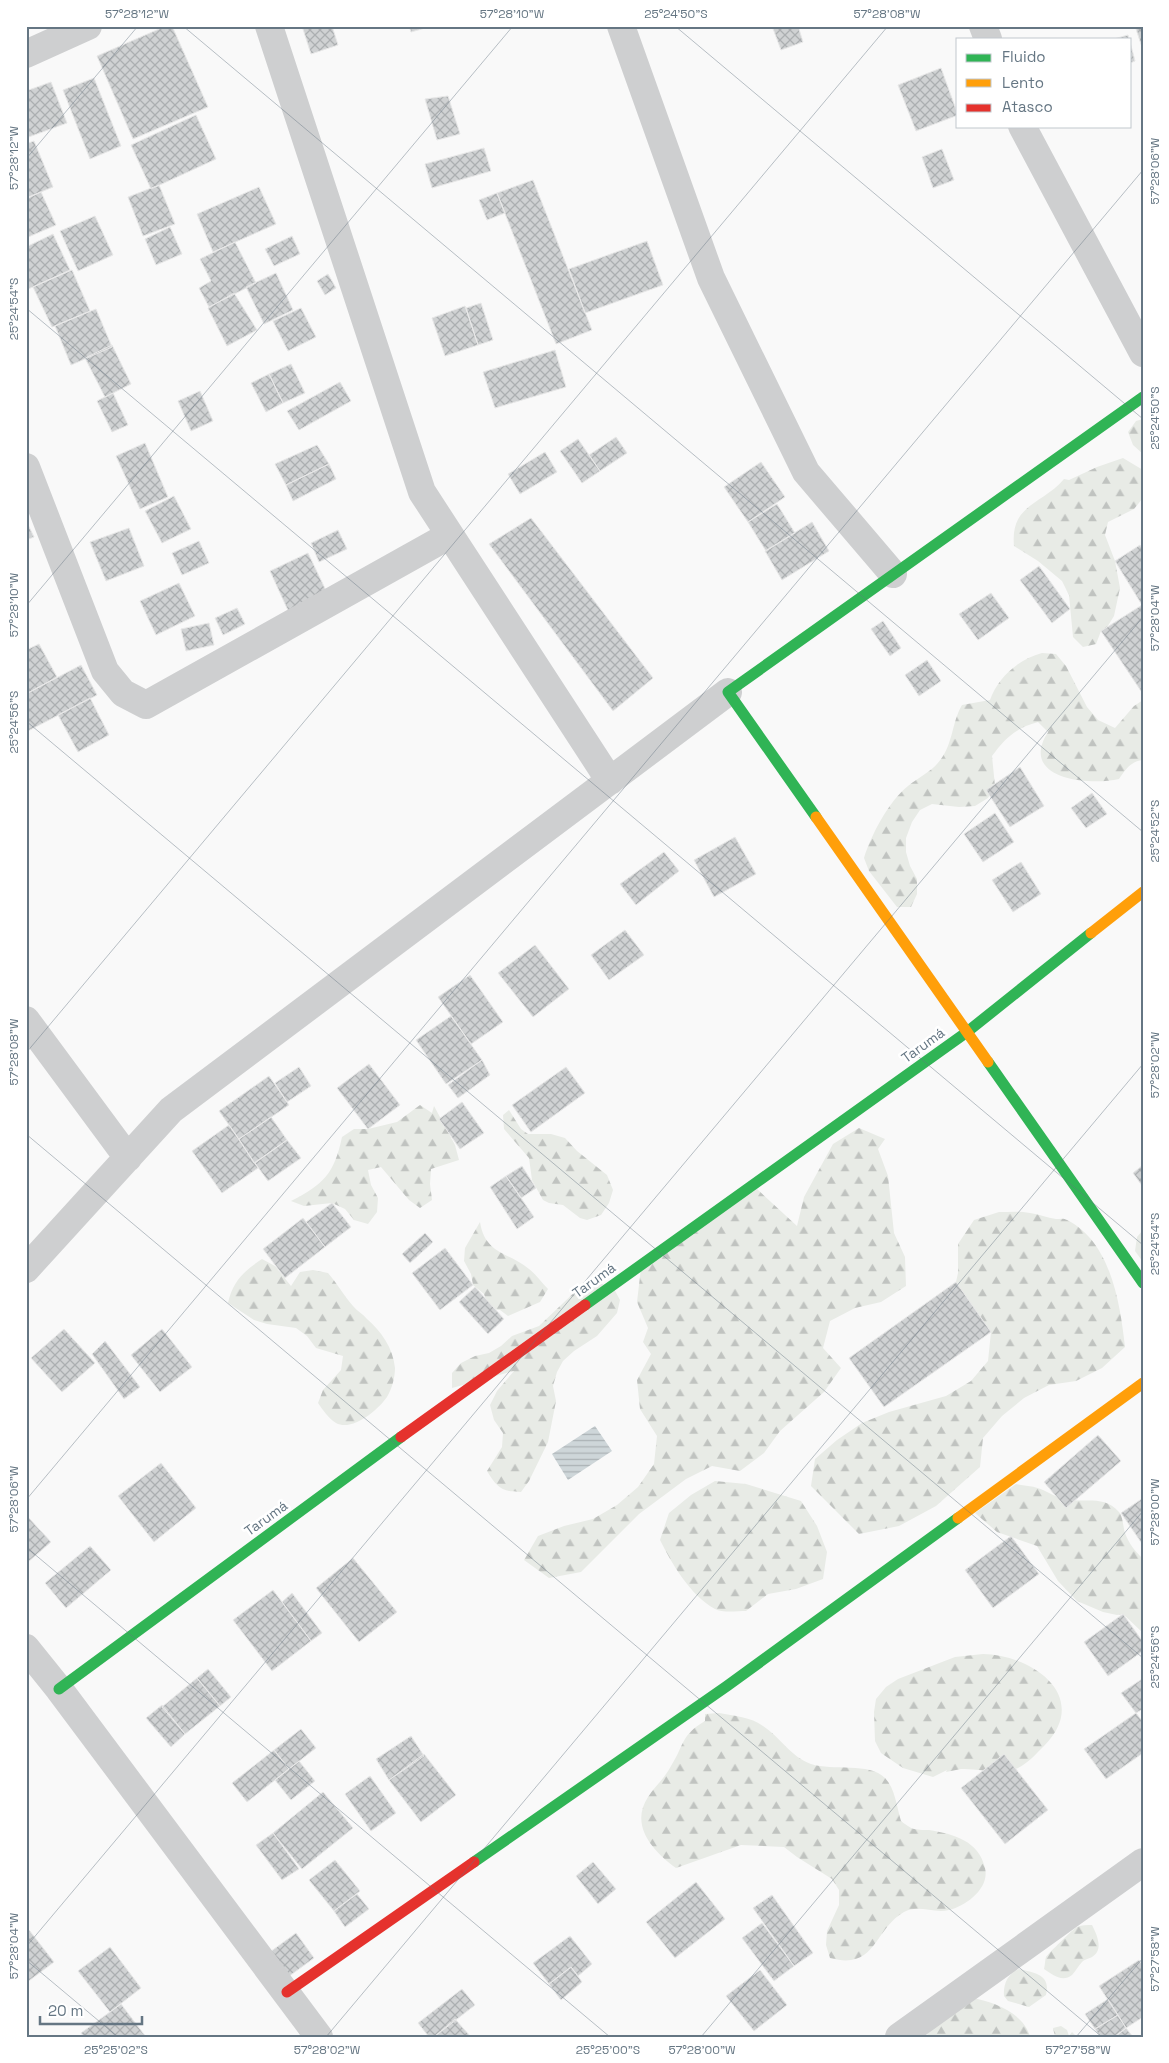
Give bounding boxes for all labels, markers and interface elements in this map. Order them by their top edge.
text: 57°28'12"W [105,6,169,22]
text: 57°28'10"W [480,6,545,22]
text: 25°24'50"S [644,6,708,22]
text: 57°28'08"W [854,6,921,22]
legend [956,38,1132,128]
text: Fluido [1002,47,1046,66]
text: Lento [1002,73,1044,92]
text: Atasco [1002,97,1053,116]
text: 57°28'12"W [6,126,22,190]
text: 57°28'06"W [1147,137,1163,204]
text: 25°24'54"S [6,278,22,340]
text: 25°24'50"S [1147,386,1163,450]
text: 57°28'10"W [6,572,22,637]
text: 57°28'04"W [1147,584,1163,651]
text: 25°24'56"S [6,691,22,753]
text: 25°24'52"S [1147,800,1163,862]
text: 57°28'08"W [6,1018,22,1085]
street label: Tarumá [898,1023,948,1067]
text: 57°28'02"W [1147,1031,1163,1098]
text: 25°24'54"S [1147,1213,1163,1275]
street label: Tarumá [569,1258,619,1302]
text: 57°28'06"W [6,1465,22,1532]
text: 57°28'00"W [1147,1478,1163,1546]
street label: Tarumá [241,1496,291,1540]
text: 25°24'56"S [1147,1626,1163,1688]
text: 57°28'04"W [6,1912,22,1979]
text: 57°27'58"W [1147,1926,1163,1992]
scale bar [40,1993,142,2025]
text: 20 m [48,2001,83,2020]
text: 25°25'02"S [84,2042,148,2058]
text: 57°28'02"W [294,2042,361,2058]
text: 25°25'00"S [576,2042,640,2058]
text: 57°28'00"W [668,2042,736,2058]
text: 57°27'58"W [1045,2042,1111,2058]

